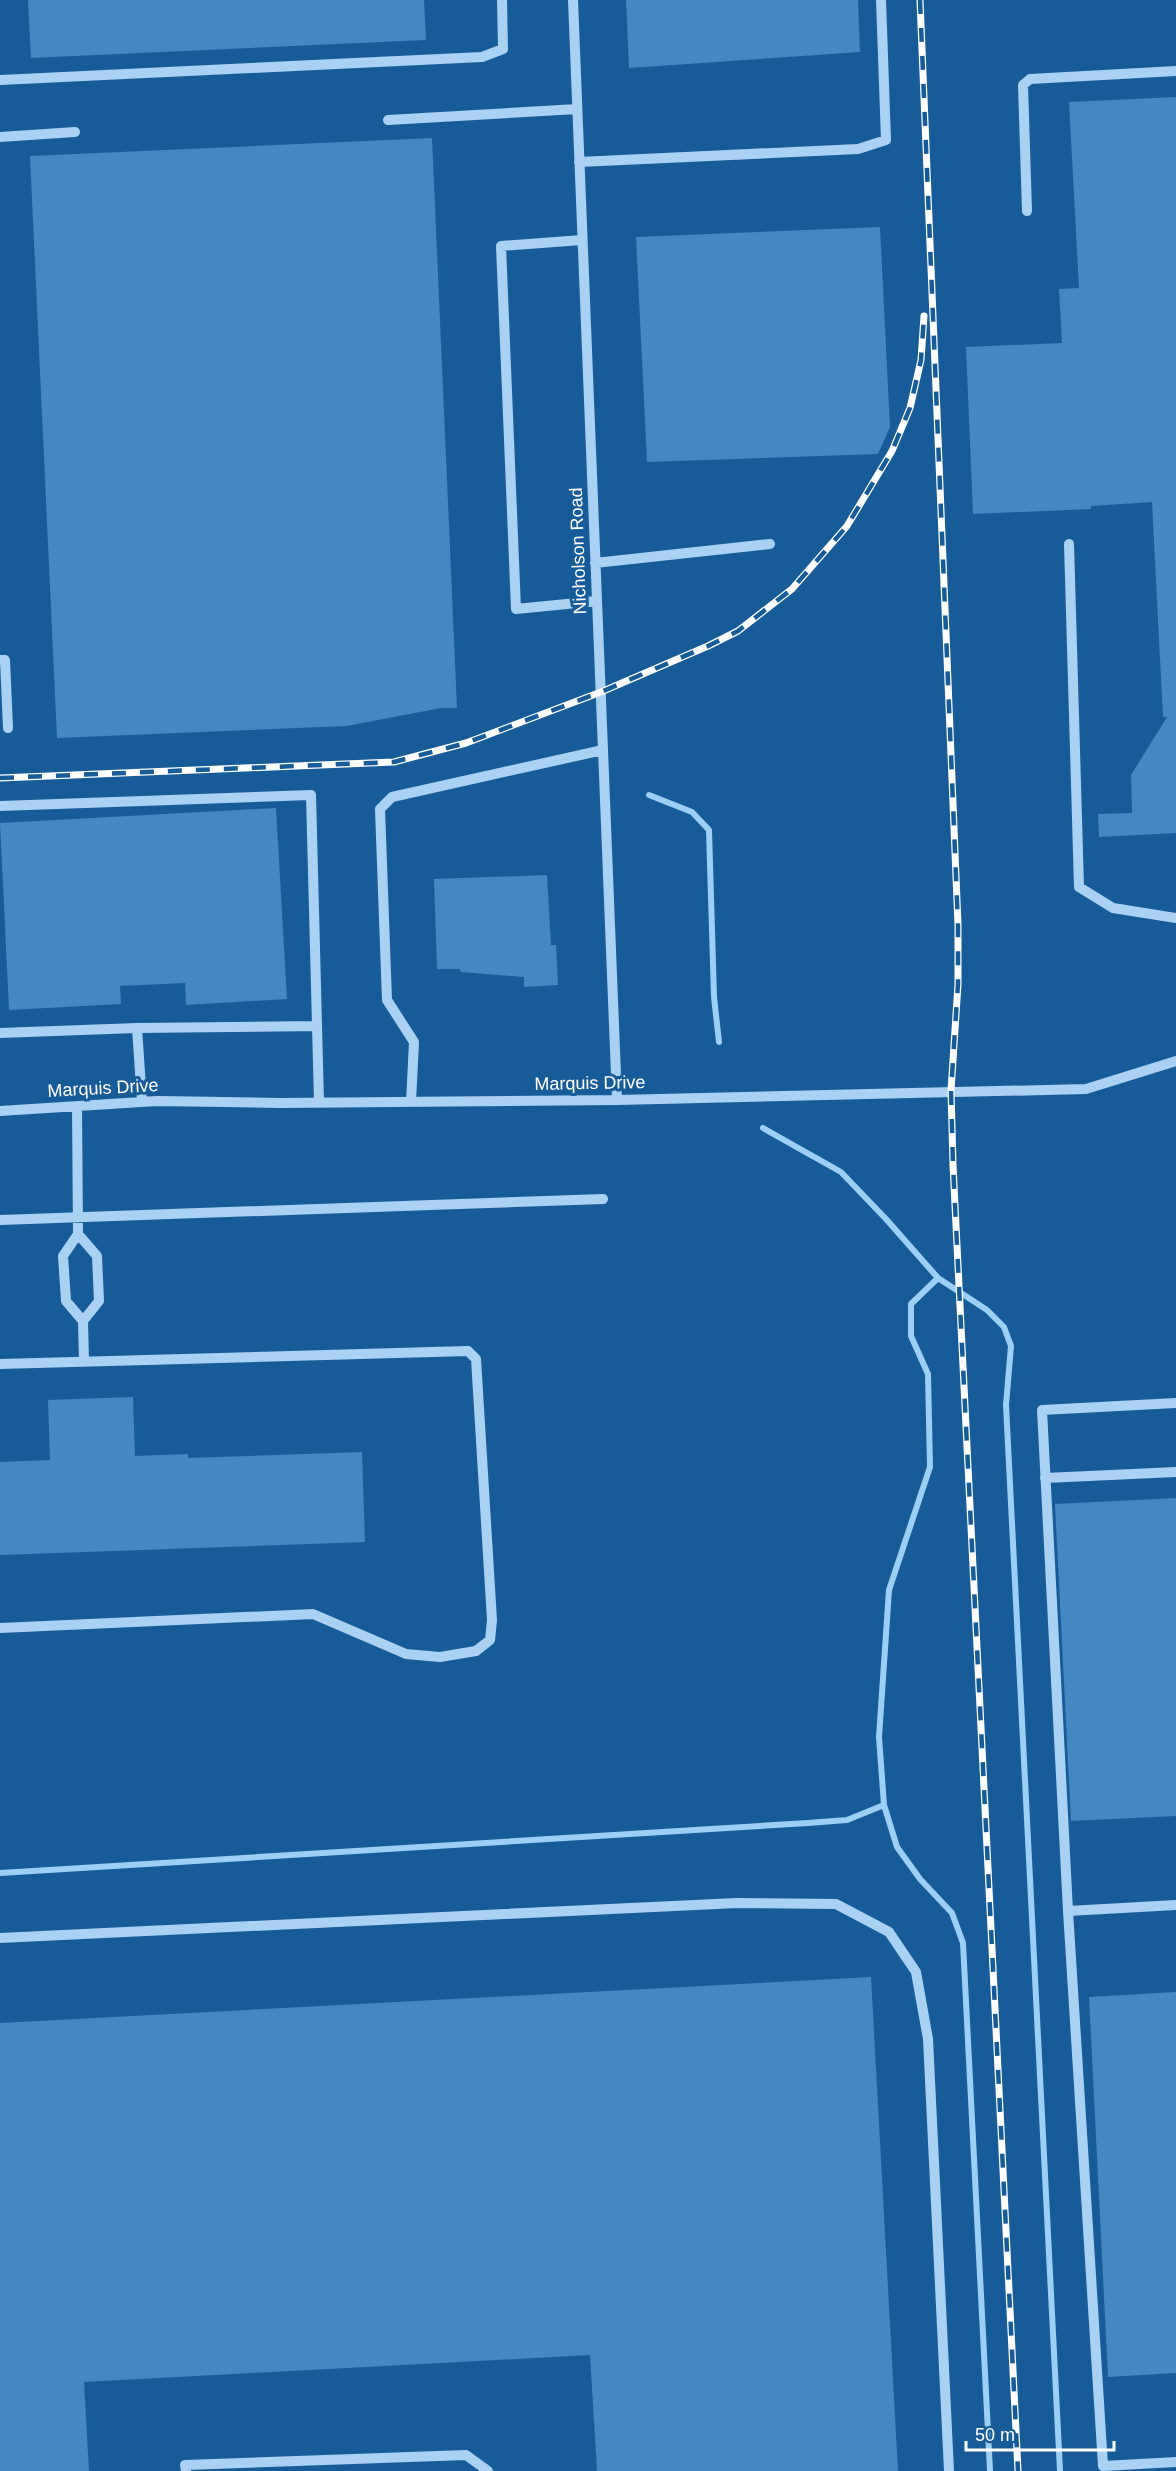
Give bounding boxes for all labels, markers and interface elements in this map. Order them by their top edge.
street label: Nicholson Road [566,487,590,615]
street label: Marquis Drive [534,1072,646,1094]
street label: Marquis Drive [47,1075,159,1101]
scale bar [966,2414,1114,2452]
text: 50 m [975,2425,1015,2445]

